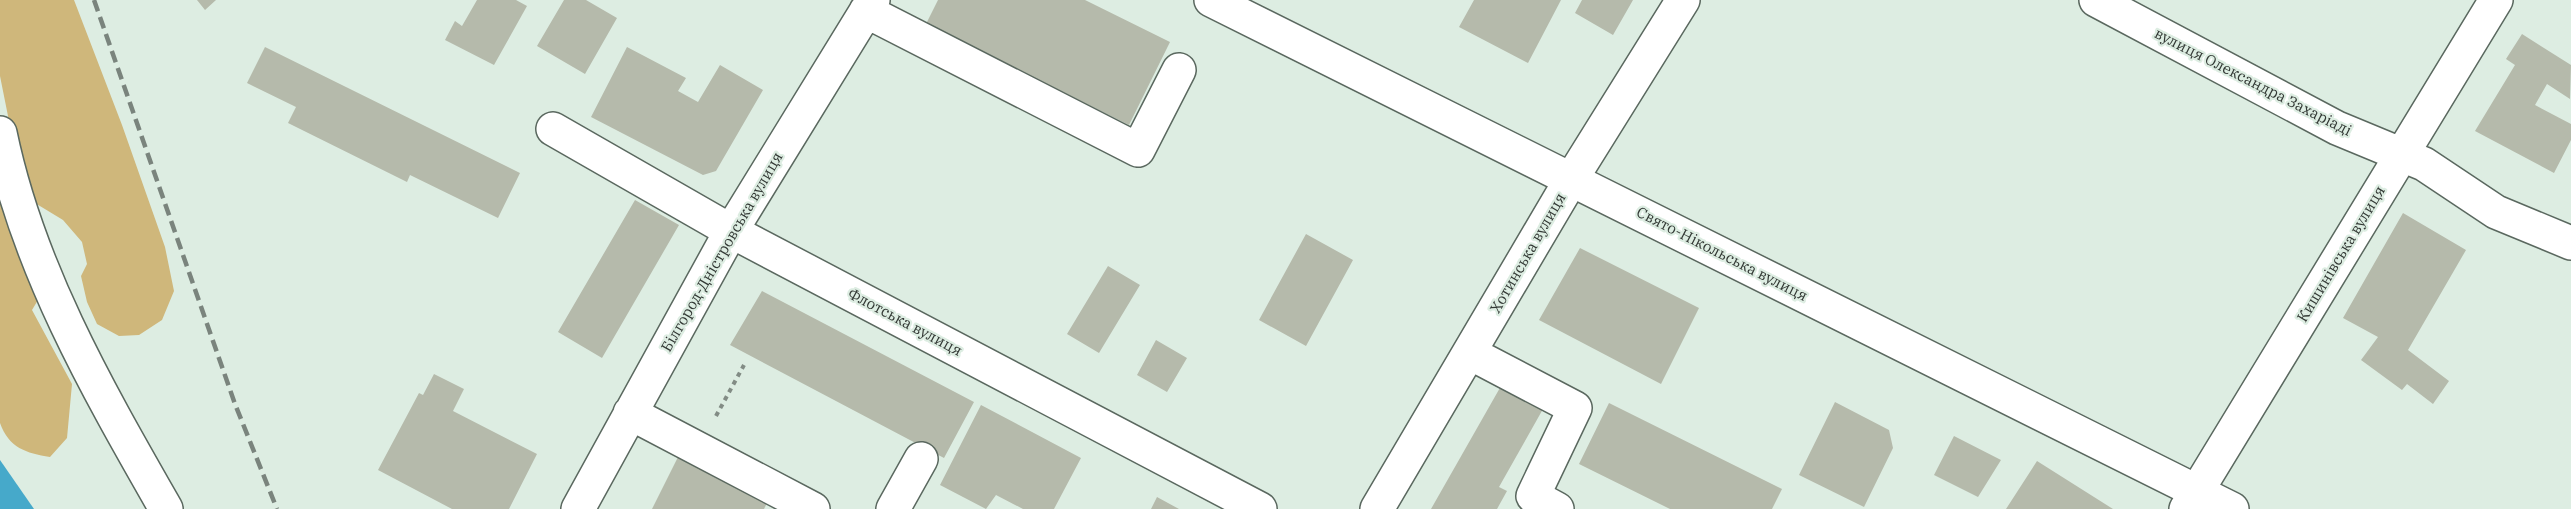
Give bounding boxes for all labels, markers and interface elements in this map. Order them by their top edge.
street label: вулиця Олександра Захаріаді [2151,23,2355,140]
street label: Білгород-Дністровська вулиця [657,149,787,355]
street label: Кишинівська вулиця [2292,182,2389,325]
street label: Хотинська вулиця [1485,189,1570,316]
street label: Свято-Нікольська вулиця [1633,202,1811,305]
street label: Флотська вулиця [845,283,966,360]

